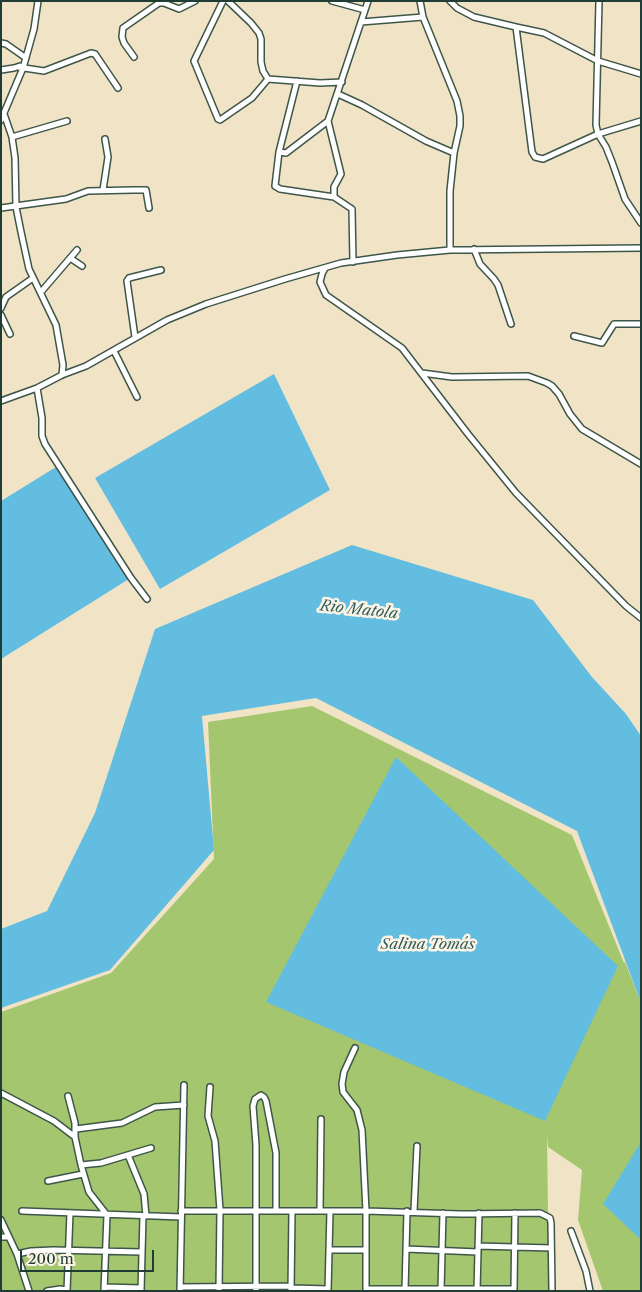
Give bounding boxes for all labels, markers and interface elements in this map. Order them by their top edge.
water label: Rio Matola [319,597,399,623]
water label: Salina Tomás [381,936,475,954]
scale bar [22,1240,156,1272]
text: 200 m [28,1249,74,1268]

